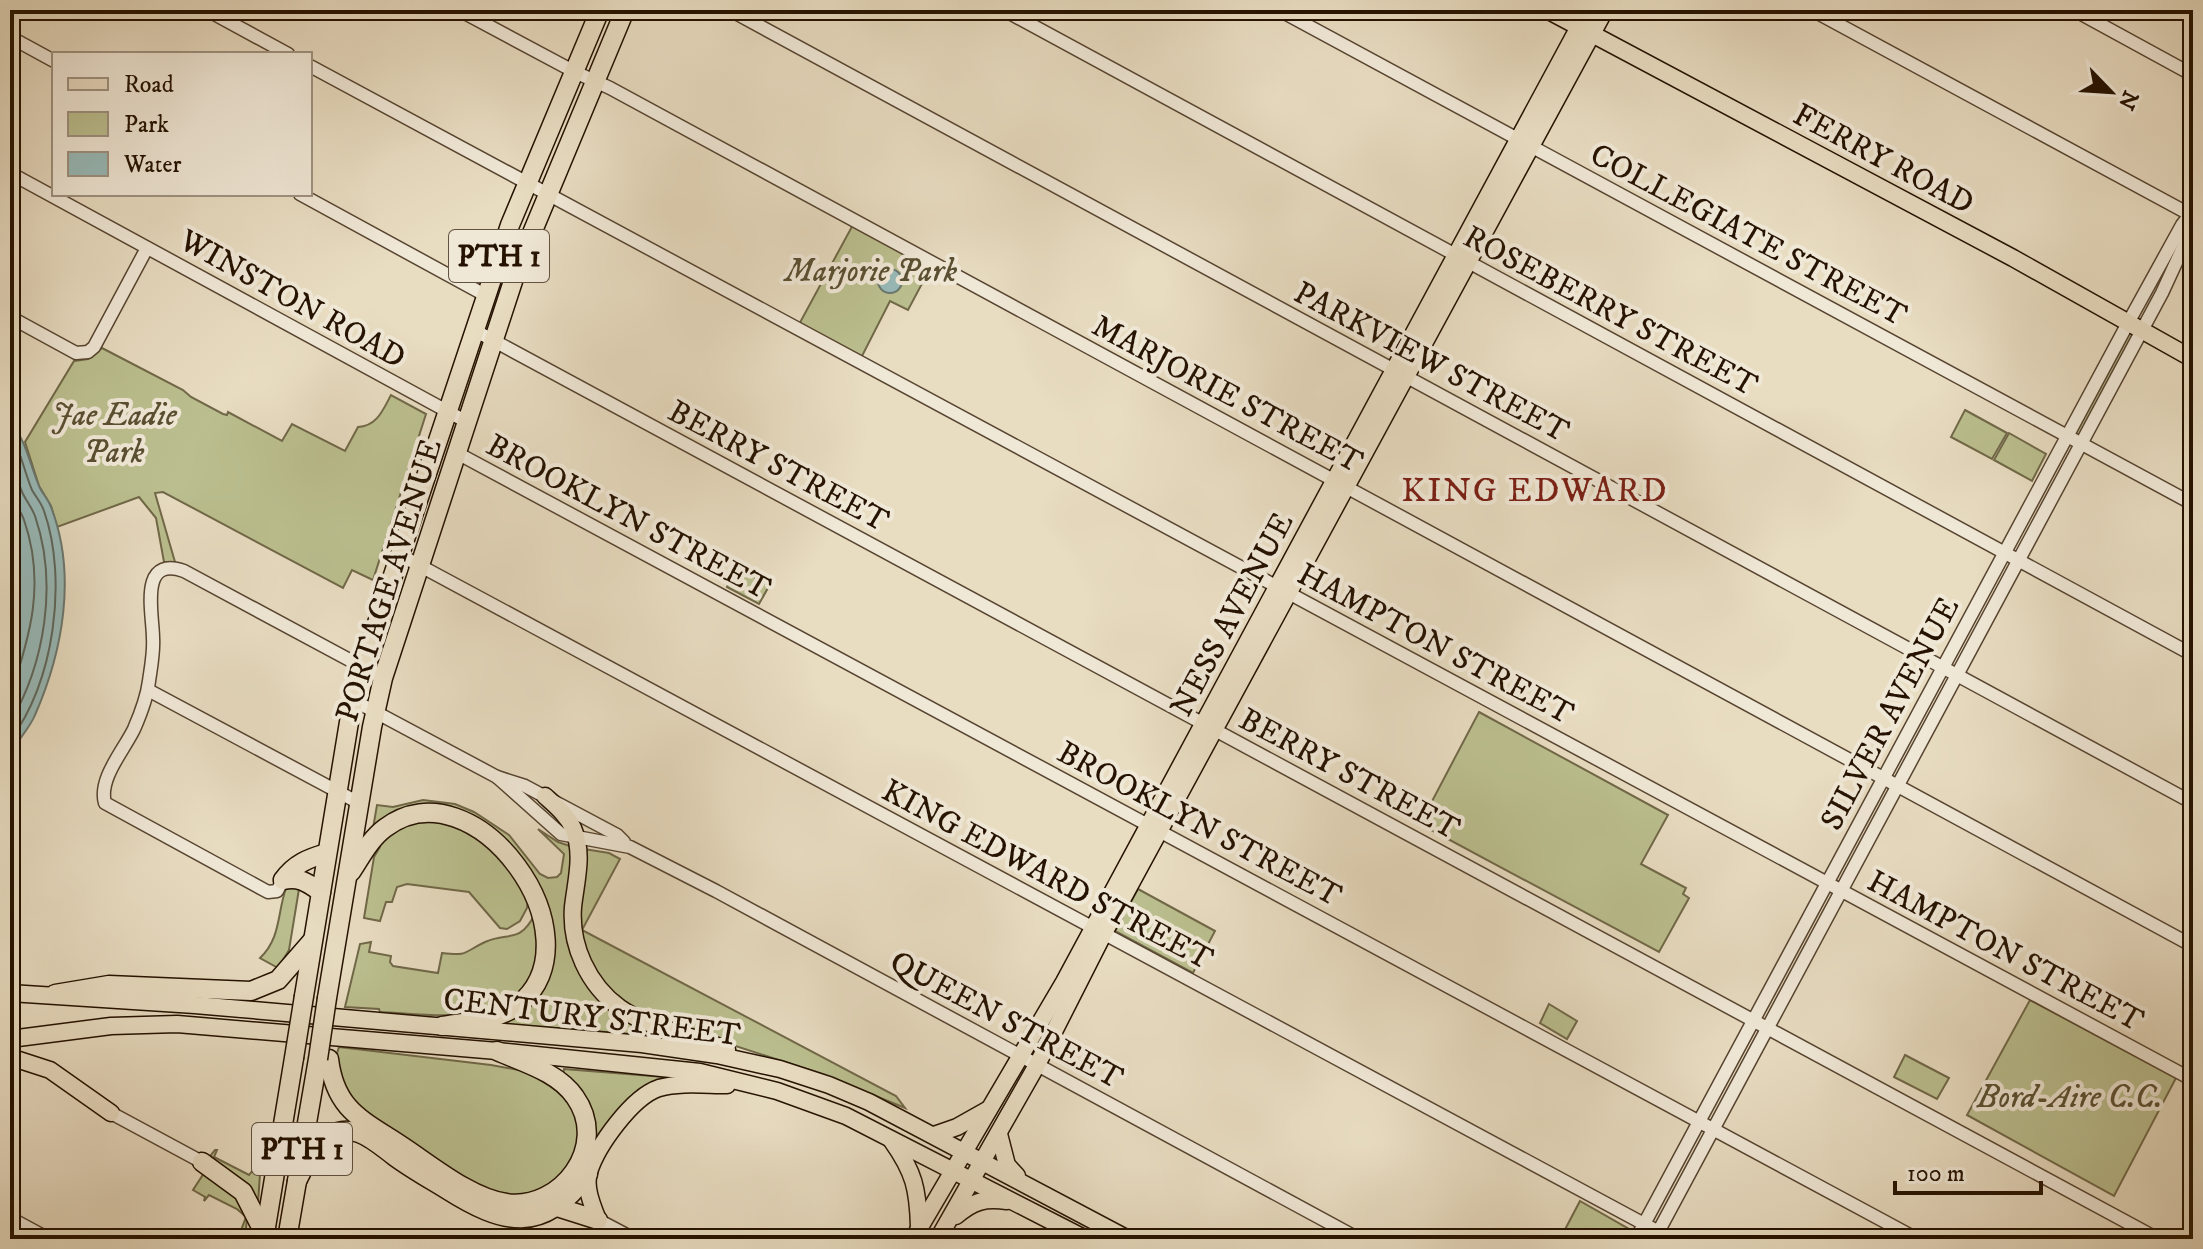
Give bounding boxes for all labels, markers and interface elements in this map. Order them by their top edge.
legend [52,52,312,196]
north arrow [2071,52,2151,132]
text: Road [124,70,174,100]
text: N [2112,86,2144,114]
street label: FERRY ROAD [1786,95,1980,224]
text: Park [124,110,169,140]
street label: COLLEGIATE STREET [1583,135,1913,336]
text: Water [123,150,181,180]
street label: ROSEBERRY STREET [1456,217,1764,406]
street label: WINSTON ROAD [171,221,412,378]
road number: PTH 1 [449,230,549,282]
park label: Marjorie Park [783,252,958,292]
street label: PARKVIEW STREET [1287,273,1576,452]
street label: MARJORIE STREET [1085,306,1369,483]
street label: BERRY STREET [661,392,895,542]
park label: Jae Eadie Park [51,396,178,473]
street label: BROOKLYN STREET [479,426,777,610]
street label: PORTAGE AVENUE [328,434,452,727]
district label: KING EDWARD [1401,470,1669,512]
street label: NESS AVENUE [1162,506,1303,724]
street label: HAMPTON STREET [1290,555,1580,735]
street label: SILVER AVENUE [1812,591,1969,837]
street label: BERRY STREET [1232,700,1466,850]
street label: BROOKLYN STREET [1050,733,1348,917]
street label: KING EDWARD STREET [875,771,1220,980]
street label: HAMPTON STREET [1860,862,2150,1042]
street label: QUEEN STREET [882,942,1130,1099]
street label: CENTURY STREET [441,980,743,1056]
park label: Bord-Aire C.C. [1976,1078,2163,1118]
road number: PTH 1 [252,1123,352,1175]
scale bar [1895,1145,2041,1195]
text: 100 m [1907,1159,1965,1189]

